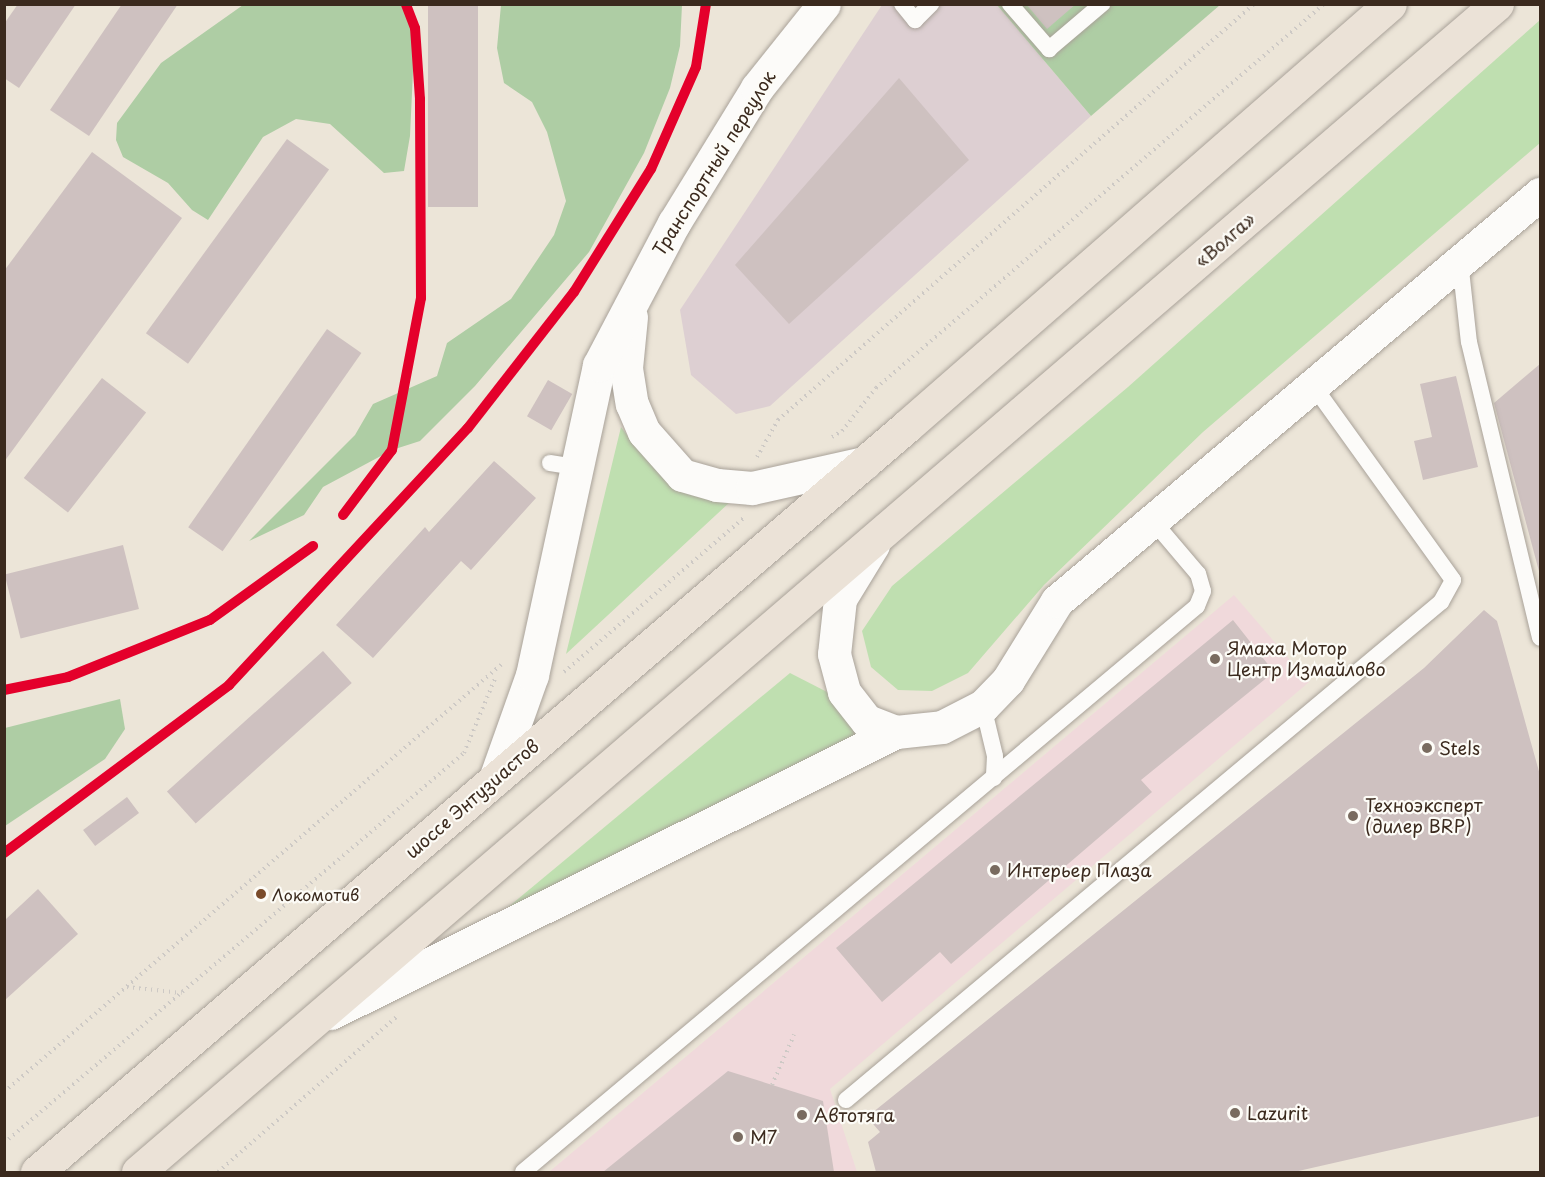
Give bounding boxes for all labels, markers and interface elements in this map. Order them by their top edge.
street label: Транспортный переулок [648,67,780,259]
street label: «Волга» [1191,208,1259,272]
place label: Ямаха Мотор Центр Измайлово [1227,638,1386,680]
marker: Ямаха Мотор Центр Измайлово [1208,652,1222,666]
street label: шоссе Энтузиастов [400,734,544,864]
place label: Stels [1439,737,1480,759]
marker: Stels [1420,741,1434,755]
place label: Техноэксперт (дилер BRP) [1365,795,1483,838]
marker: Техноэксперт (дилер BRP) [1346,809,1360,823]
place label: Интерьер Плаза [1007,859,1151,881]
marker: Интерьер Плаза [988,863,1002,877]
place label: Локомотив [272,884,359,904]
marker: Локомотив [255,888,267,900]
place label: Lazurit [1247,1102,1308,1124]
place label: Автотяга [814,1104,895,1126]
marker: Lazurit [1228,1106,1242,1120]
marker: Автотяга [795,1108,809,1122]
place label: М7 [750,1126,777,1148]
marker: М7 [731,1130,745,1144]

